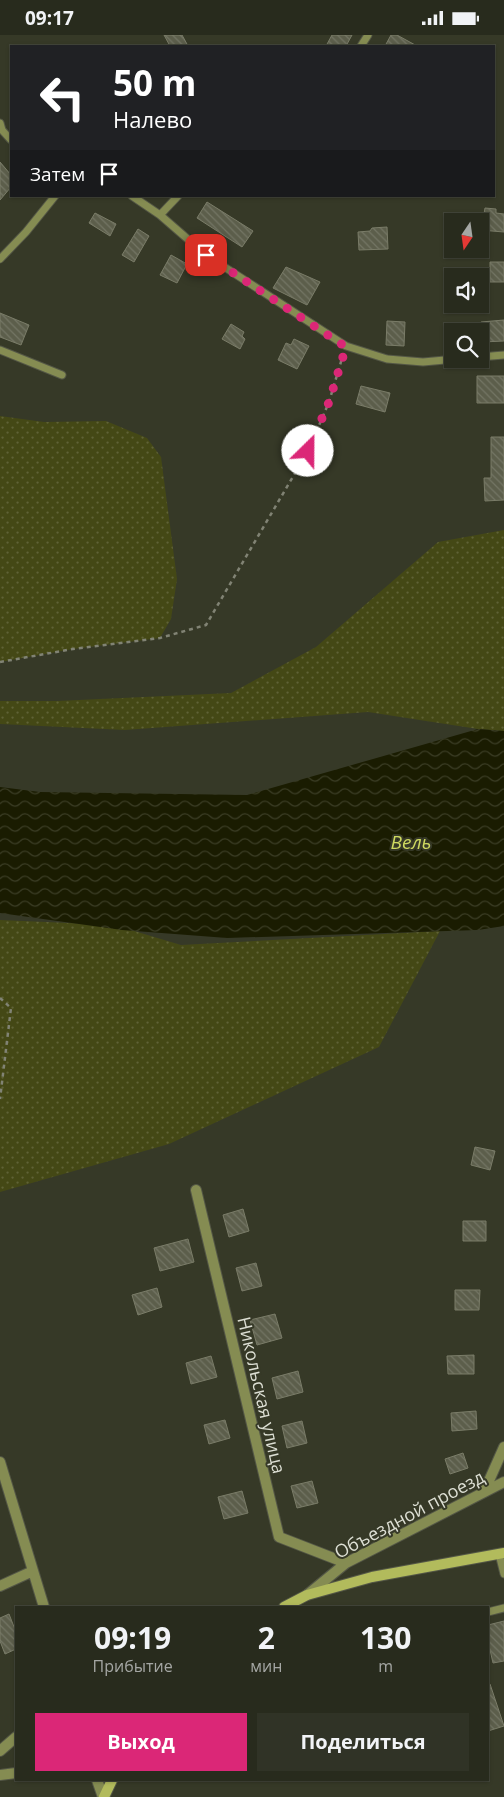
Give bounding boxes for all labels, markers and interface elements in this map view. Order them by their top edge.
text: 09:17 [25,5,74,31]
text: 50 m [113,59,196,106]
icon: left [30,65,95,130]
text: Налево [113,104,192,134]
icon: arrive [95,160,123,188]
text: Затем [30,161,85,187]
north arrow [444,213,489,257]
map controls [444,213,489,368]
pin [185,234,227,276]
icon: arrive [192,241,220,269]
button: sound [444,268,489,313]
button: search [444,323,489,368]
position arrow [281,424,333,476]
water label: Вель [391,829,431,855]
street label: Никольская улица [232,1314,292,1476]
street label: Объездной проезд [330,1464,488,1564]
text: 09:19 [94,1617,171,1658]
text: 2 [258,1617,275,1658]
text: 130 [360,1617,411,1658]
text: Прибытие [93,1655,173,1677]
text: мин [250,1655,282,1677]
text: m [378,1655,393,1677]
button: Выход [35,1713,247,1771]
button: Поделиться [257,1713,469,1771]

